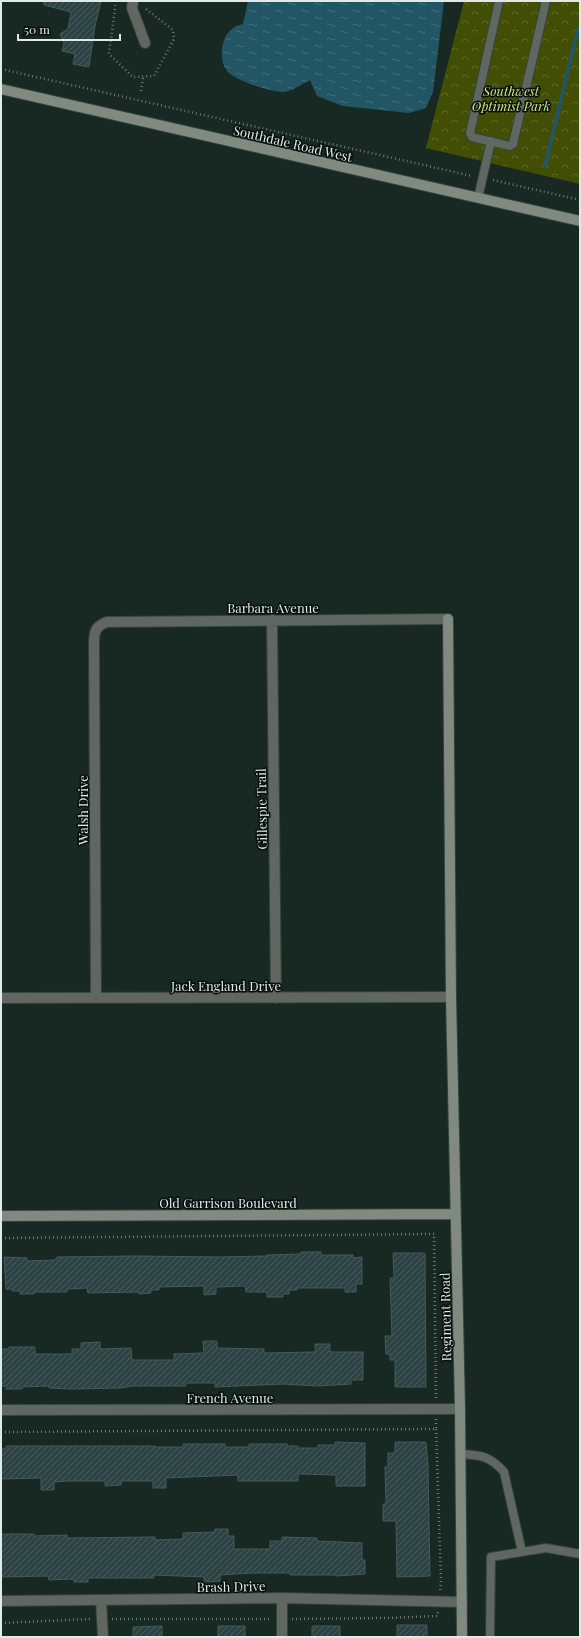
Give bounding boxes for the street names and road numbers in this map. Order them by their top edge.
street label: Southdale Road West [232,121,355,165]
street label: Barbara Avenue [227,599,319,616]
street label: Gillespie Trail [252,768,270,850]
street label: Walsh Drive [74,775,91,846]
street label: Jack England Drive [170,977,281,994]
street label: Old Garrison Boulevard [159,1194,297,1211]
street label: Regiment Road [436,1272,454,1362]
street label: French Avenue [187,1389,274,1406]
street label: Brash Drive [196,1577,266,1595]

